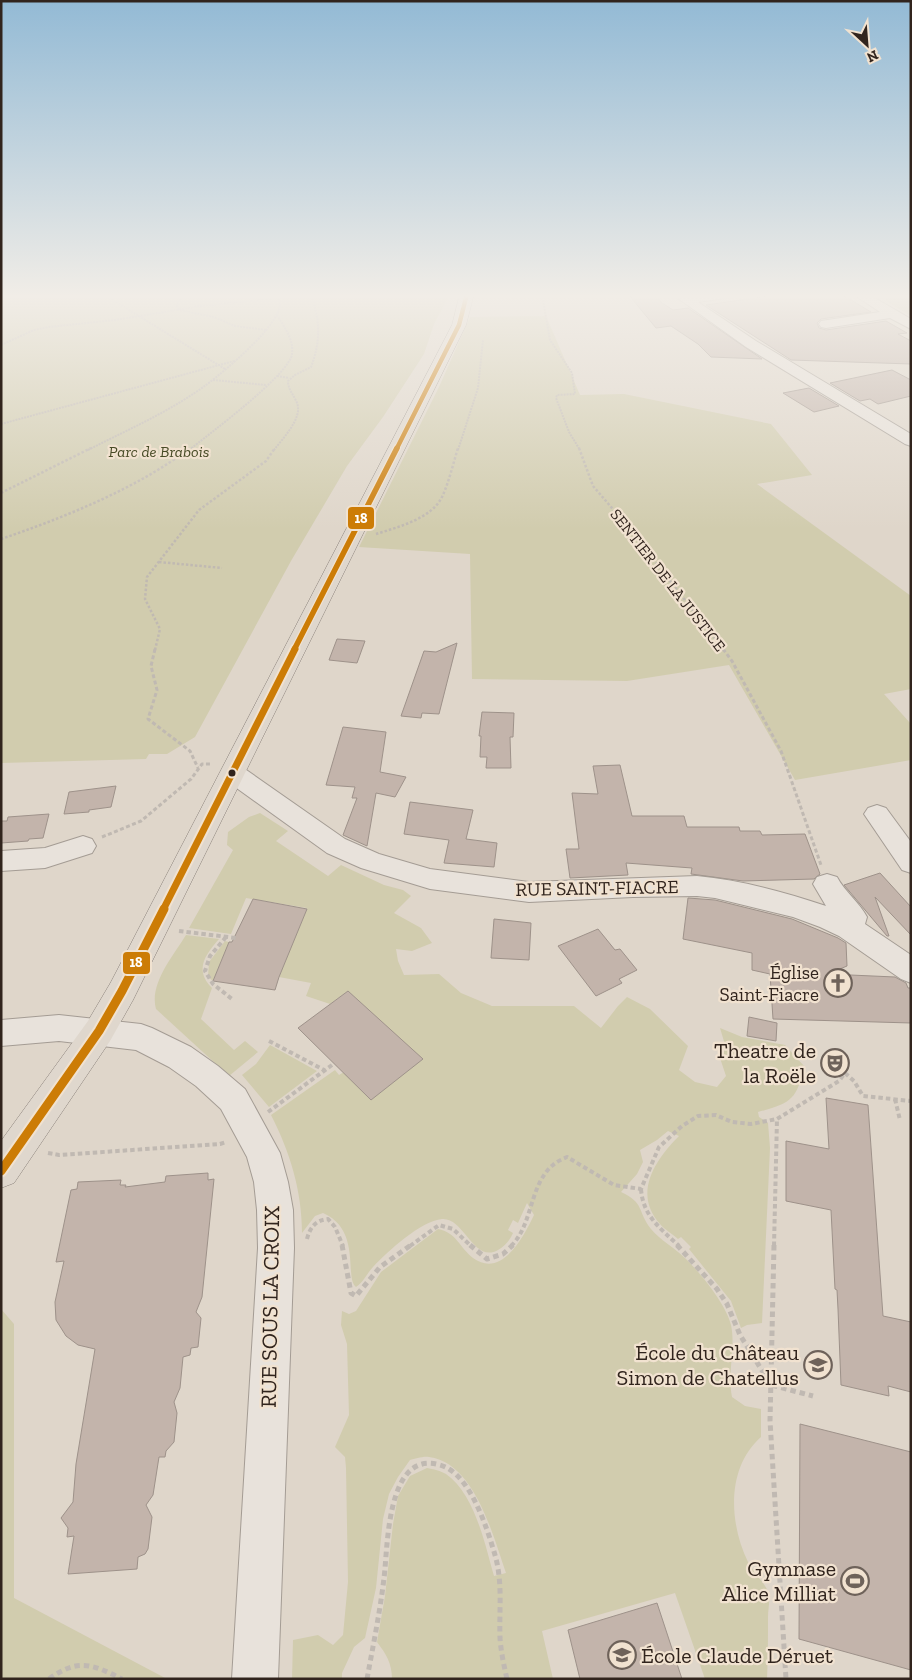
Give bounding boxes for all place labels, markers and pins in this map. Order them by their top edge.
unlabelled marker [227,768,237,778]
place label: Église Saint-Fiacre [720,961,819,1006]
church icon: Église Saint-Fiacre [823,968,853,998]
place label: Theatre de la Roële [714,1037,816,1089]
theatre icon: Theatre de la Roële [820,1048,850,1078]
place label: École du Château Simon de Chatellus [616,1339,800,1391]
school or university icon: École du Château Simon de Chatellus [803,1350,833,1380]
place label: Gymnase Alice Milliat [722,1555,837,1607]
sports icon: Gymnase Alice Milliat [840,1566,870,1596]
school or university icon: École Claude Déruet [607,1640,637,1670]
place label: École Claude Déruet [641,1642,834,1669]

